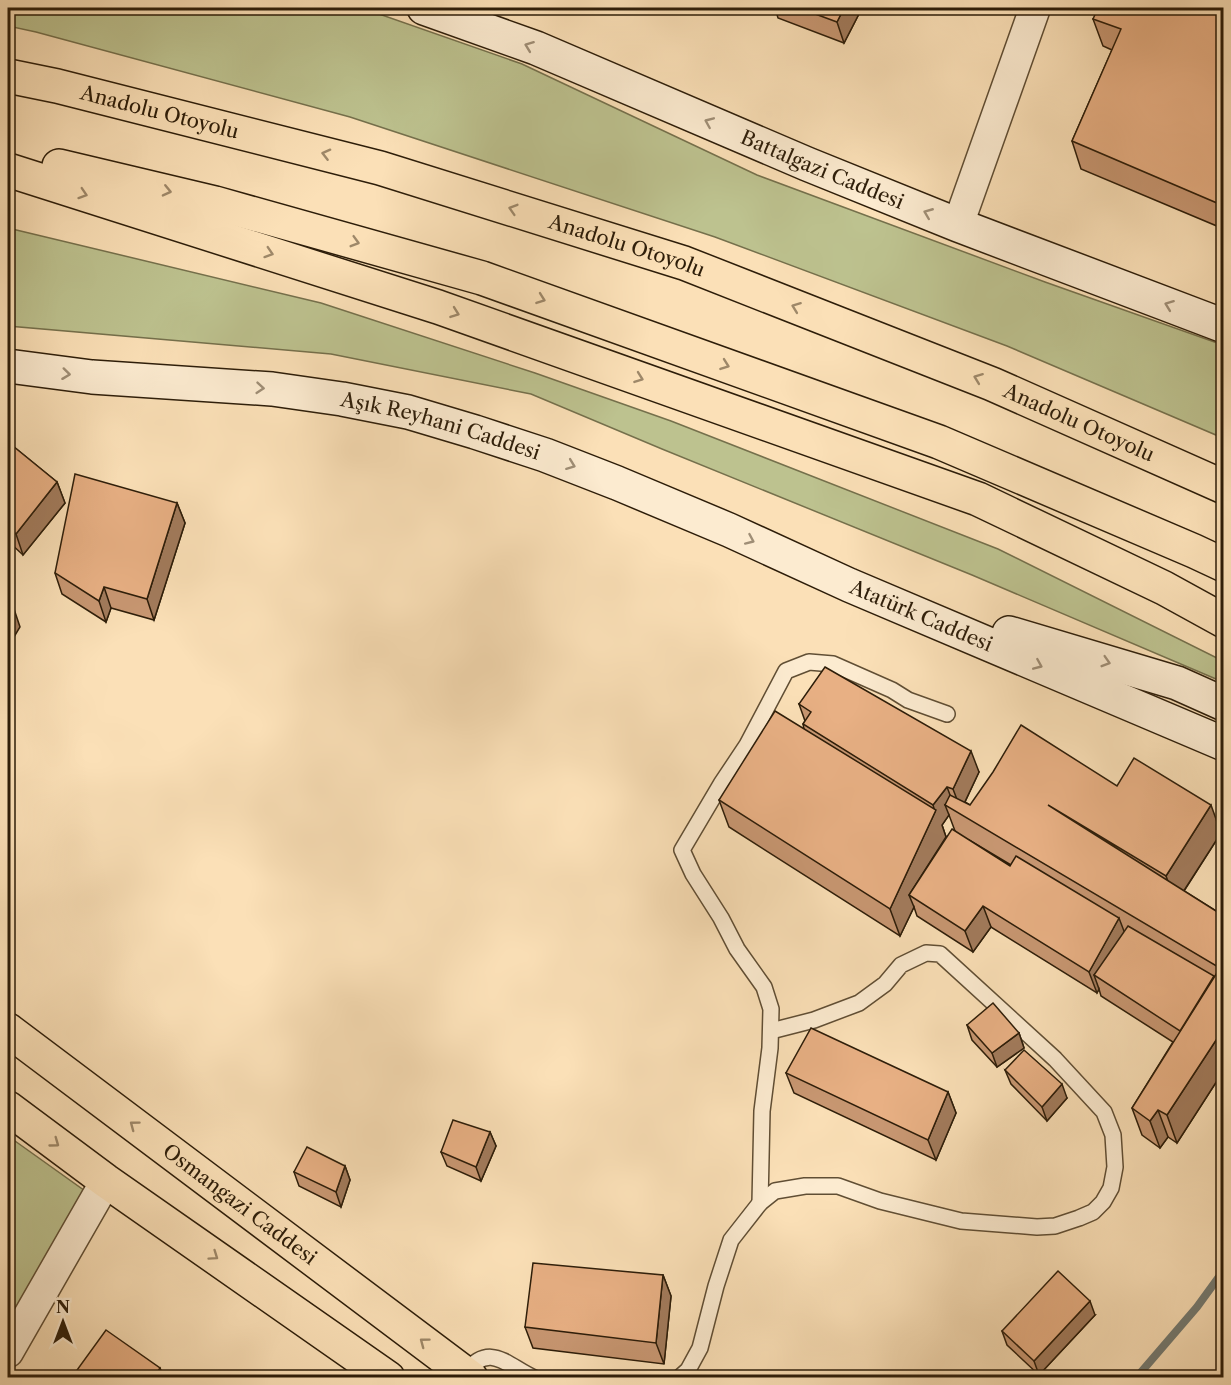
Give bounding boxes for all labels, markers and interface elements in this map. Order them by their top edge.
one-way arrow [525,41,536,53]
street label: Anadolu Otoyolu [77,80,241,144]
one-way arrow [704,117,715,129]
street label: Battalgazi Caddesi [737,125,907,214]
one-way arrow [321,148,331,161]
one-way arrow [162,184,172,197]
one-way arrow [77,187,88,200]
one-way arrow [508,204,519,216]
one-way arrow [923,208,934,220]
street label: Anadolu Otoyolu [545,209,708,282]
one-way arrow [349,235,360,247]
one-way arrow [263,246,274,258]
one-way arrow [536,291,546,304]
one-way arrow [1164,300,1175,312]
one-way arrow [792,302,803,314]
one-way arrow [449,305,460,318]
one-way arrow [719,358,730,371]
one-way arrow [61,367,70,379]
one-way arrow [633,371,643,384]
one-way arrow [973,373,984,385]
street label: Anadolu Otoyolu [999,378,1158,467]
one-way arrow [255,382,264,395]
street label: Aşık Reyhani Caddesi [338,387,543,465]
one-way arrow [564,458,575,470]
one-way arrow [744,533,755,545]
street label: Atatürk Caddesi [845,574,996,657]
one-way arrow [1100,655,1111,667]
one-way arrow [1032,658,1043,670]
one-way arrow [130,1121,141,1132]
one-way arrow [48,1136,59,1147]
street label: Osmangazi Caddesi [158,1139,321,1270]
one-way arrow [207,1249,218,1260]
north arrow [33,1292,93,1352]
text: N [56,1297,70,1317]
one-way arrow [420,1339,431,1350]

